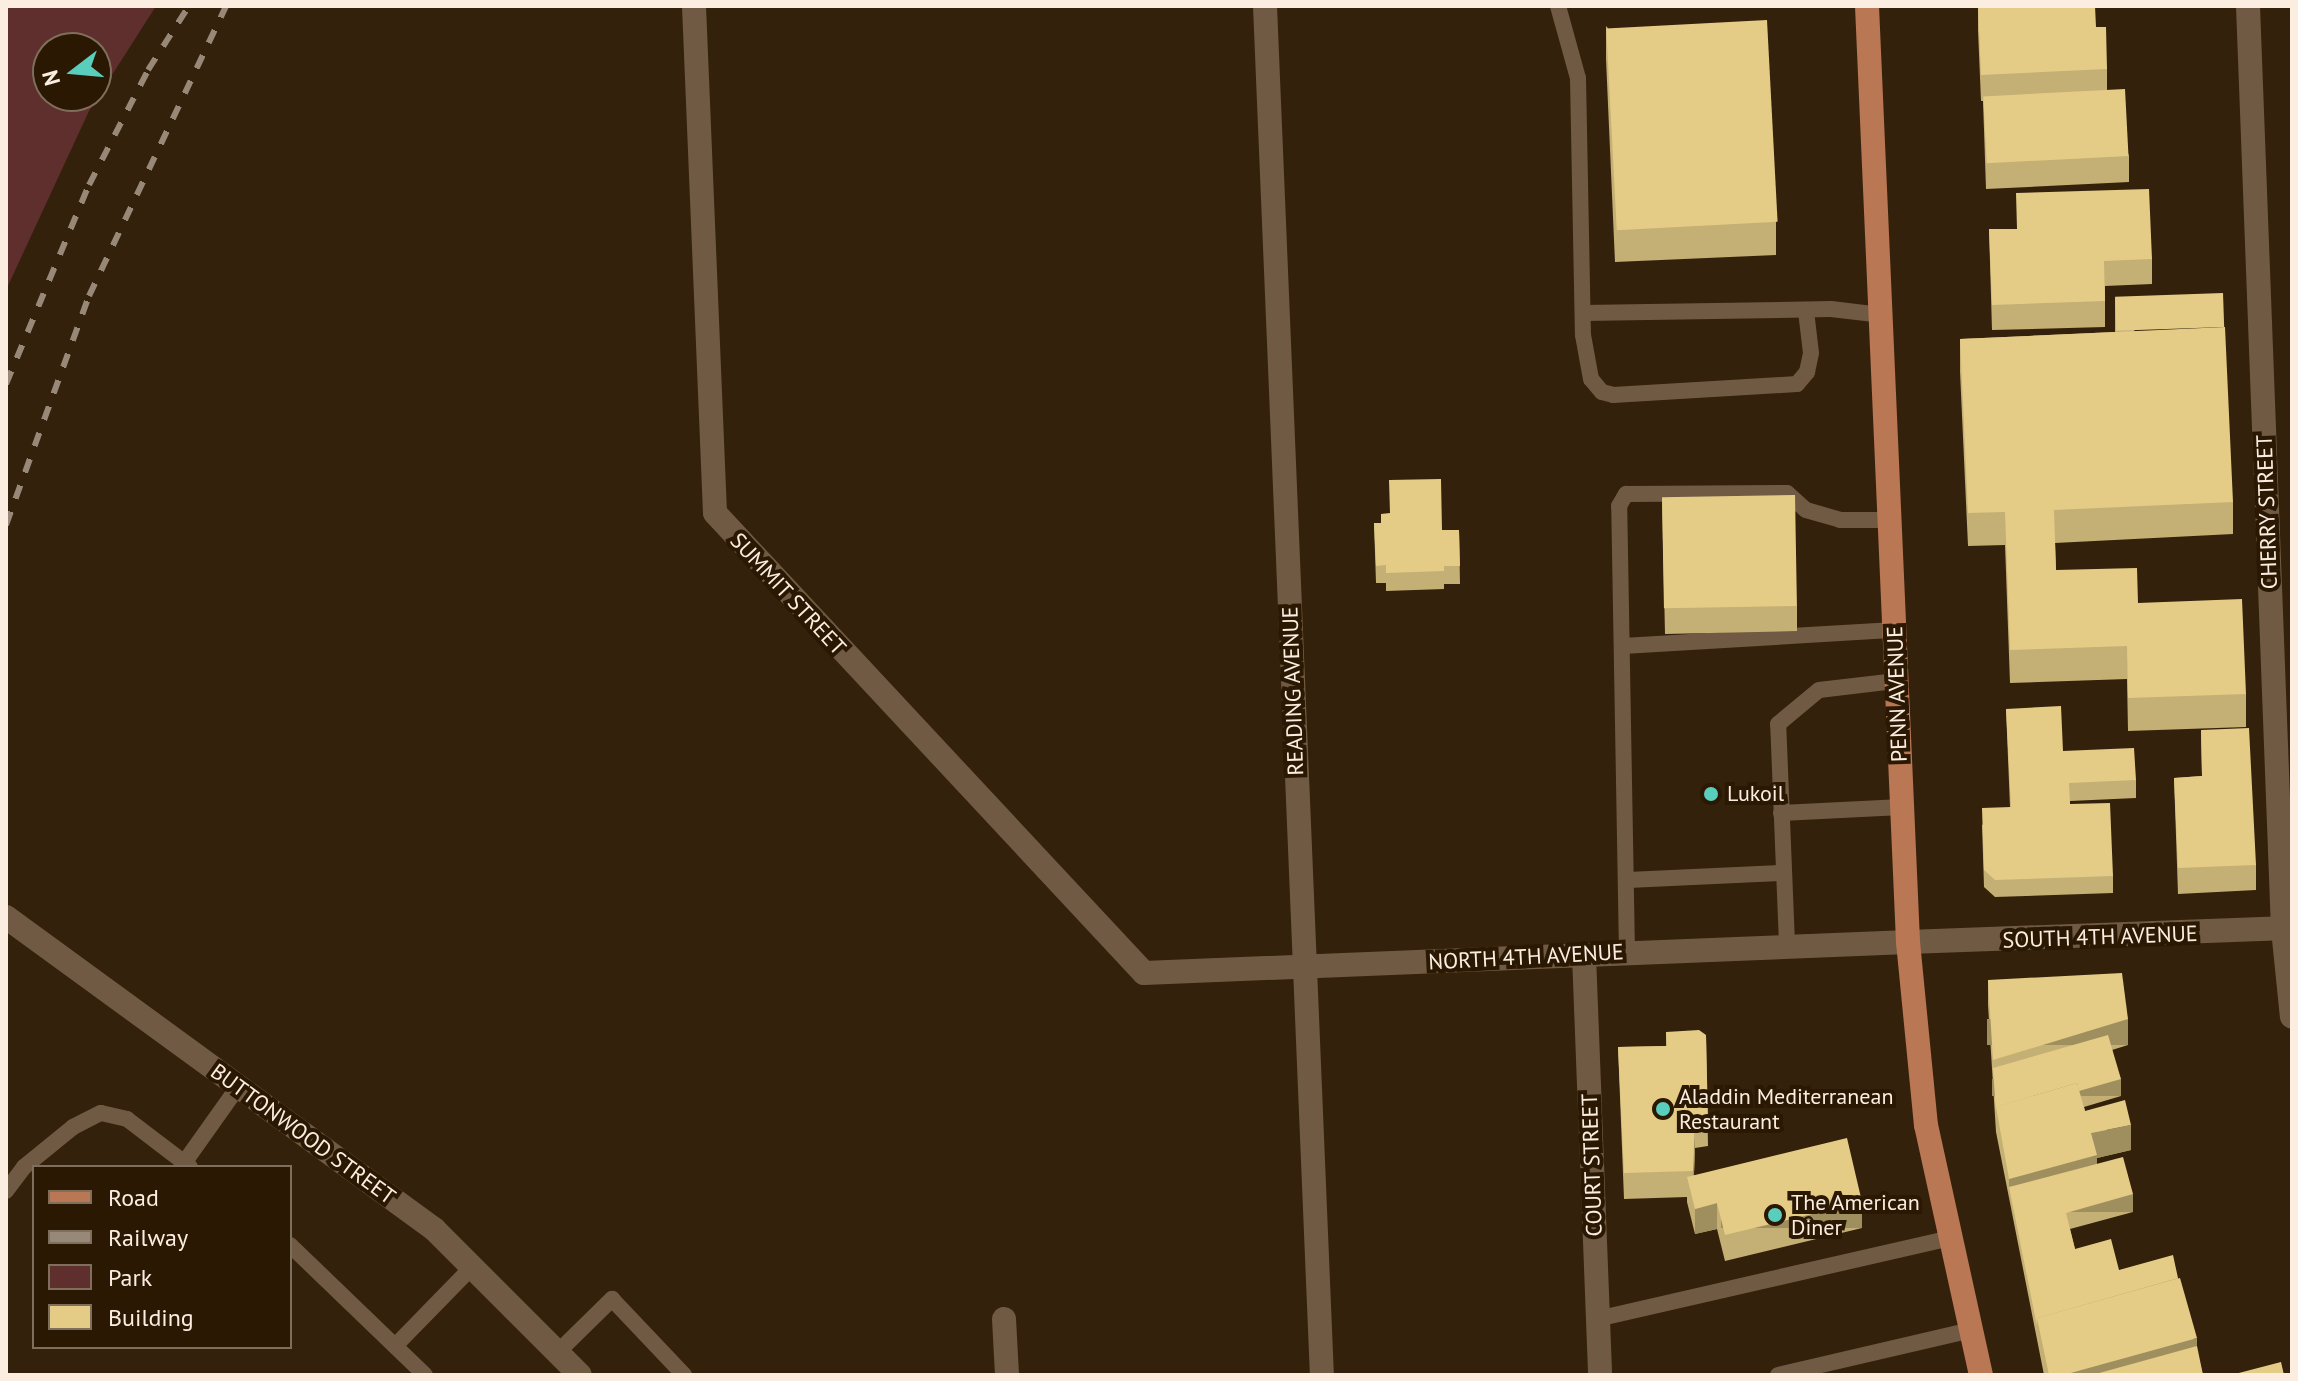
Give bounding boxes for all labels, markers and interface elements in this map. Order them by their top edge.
north arrow [32,32,112,112]
text: N [35,67,66,89]
street label: CHERRY STREET [2251,434,2283,590]
street label: SUMMIT STREET [724,527,852,661]
street label: READING AVENUE [1277,606,1309,776]
street label: PENN AVENUE [1881,625,1913,763]
place label: Lukoil [1727,781,1784,807]
marker: Lukoil [1702,785,1720,803]
street label: SOUTH 4TH AVENUE [2002,920,2198,954]
street label: NORTH 4TH AVENUE [1427,939,1625,975]
street label: BUTTONWOOD STREET [206,1058,400,1210]
place label: Aladdin Mediterranean Restaurant [1679,1083,1893,1134]
street label: COURT STREET [1576,1093,1608,1237]
marker: Aladdin Mediterranean Restaurant [1654,1100,1672,1118]
legend [32,1165,292,1349]
text: Road [108,1182,159,1213]
place label: The American Diner [1791,1189,1920,1240]
marker: The American Diner [1766,1206,1784,1224]
text: Railway [108,1222,188,1253]
text: Park [108,1262,152,1293]
text: Building [108,1302,194,1333]

